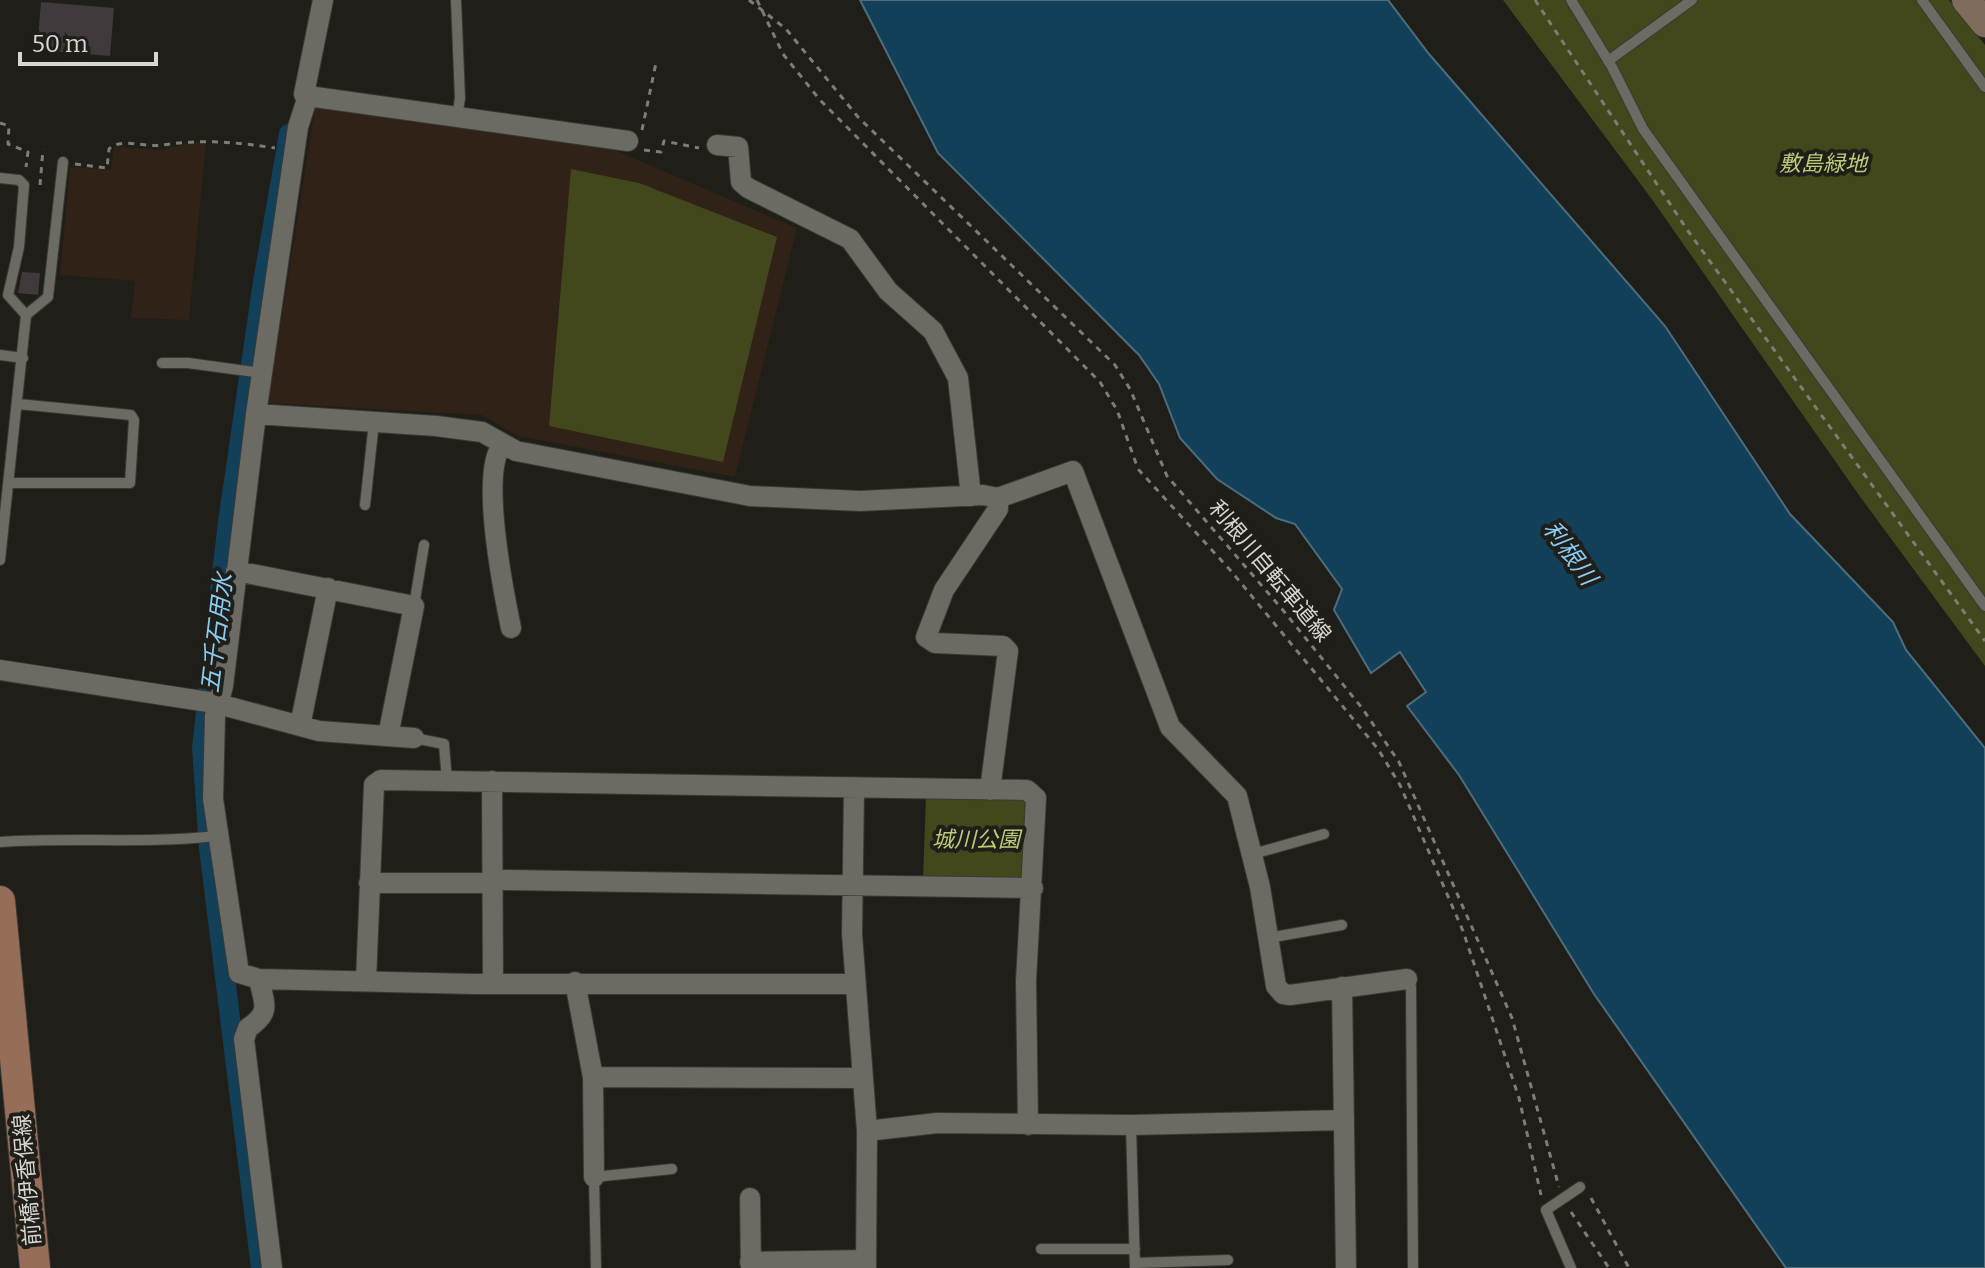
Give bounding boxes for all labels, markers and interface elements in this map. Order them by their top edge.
scale bar [20,16,156,66]
text: 50 m [32,30,88,58]
park label: 敷島緑地 [1779,150,1869,177]
street label: 利根川自転車道線 [1203,495,1337,647]
water label: 利根川 [1538,516,1604,593]
water label: 五千石用水 [196,569,239,694]
park label: 城川公園 [932,826,1023,853]
street label: 前橋伊香保線 [8,1113,46,1247]

